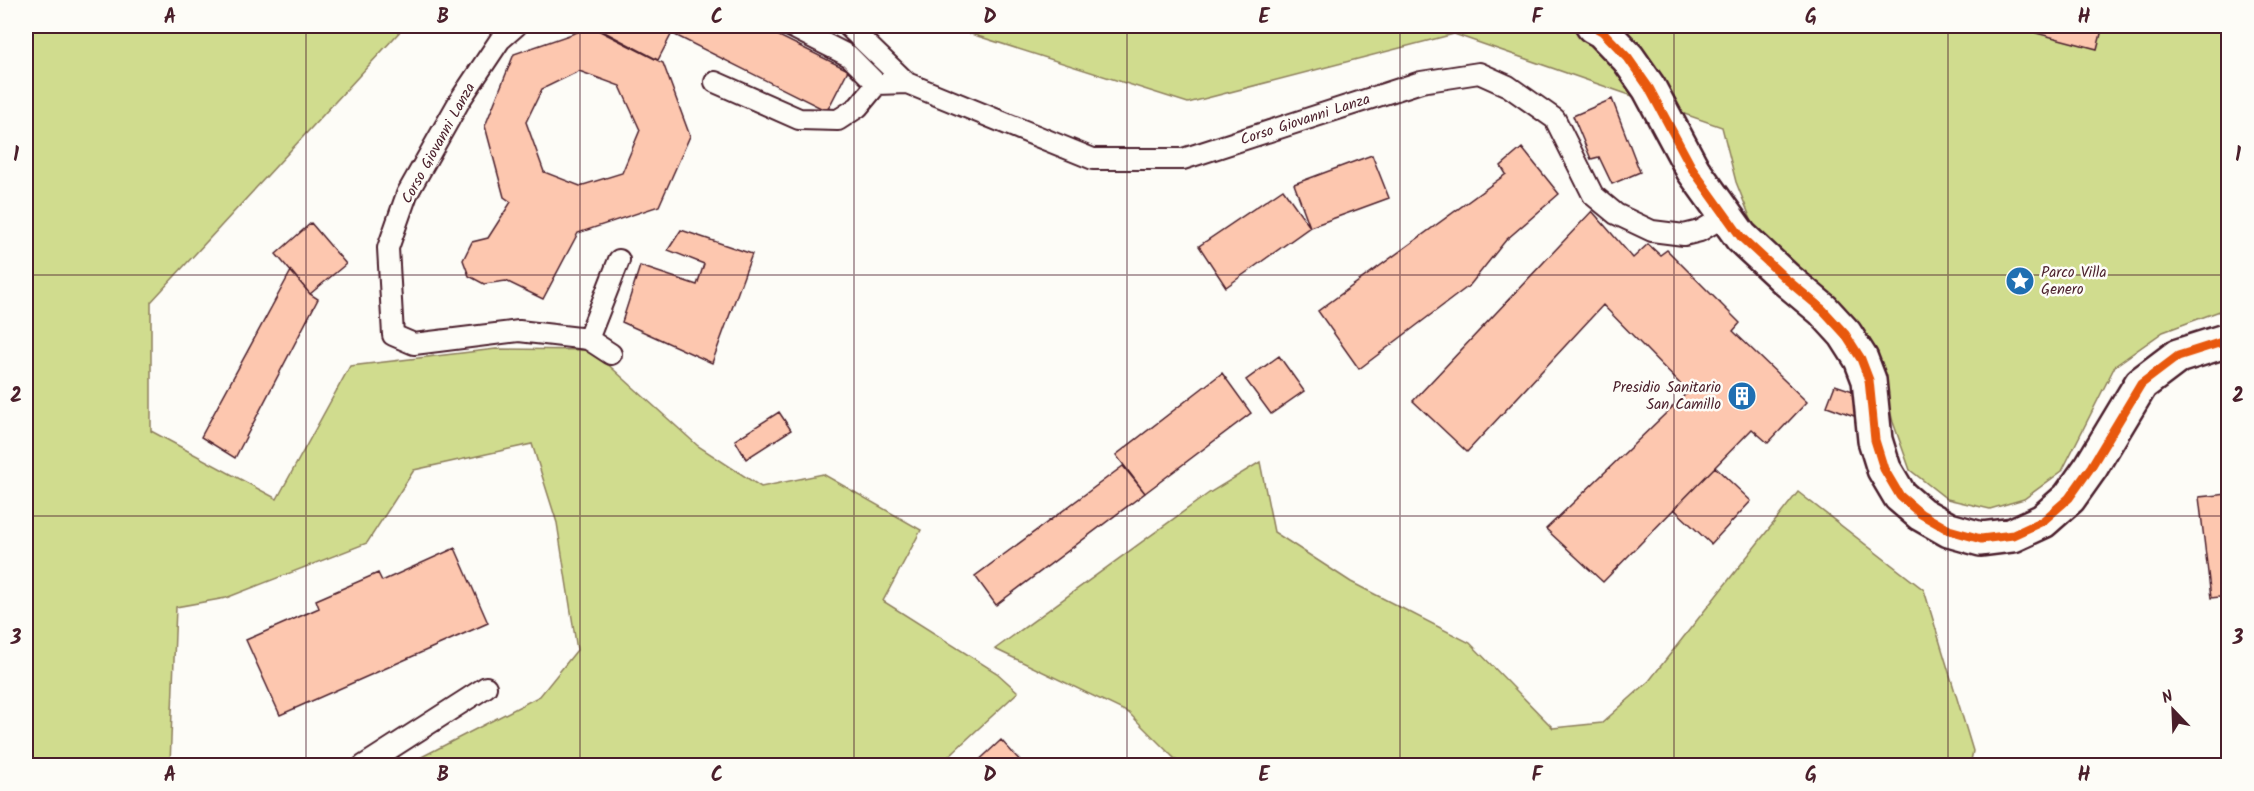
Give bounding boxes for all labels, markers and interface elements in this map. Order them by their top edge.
text: A [164,2,176,34]
text: B [437,2,449,34]
text: C [711,2,723,34]
text: D [983,2,997,34]
text: E [1258,2,1270,34]
text: F [1532,2,1544,34]
text: G [1805,2,1817,34]
text: H [2077,2,2091,34]
street label: Corso Giovanni Lanza [396,79,482,208]
street label: Corso Giovanni Lanza [1237,88,1373,152]
text: 1 [13,140,19,172]
text: 1 [2235,140,2241,172]
place label: Parco Villa Genero [2041,261,2107,302]
place icon: Parco Villa Genero [2004,265,2036,297]
place label: Presidio Sanitario San Camillo [1613,376,1721,417]
building icon: Presidio Sanitario San Camillo [1726,380,1758,412]
text: 2 [10,381,22,413]
text: 2 [2232,381,2244,413]
text: 3 [10,623,22,655]
text: 3 [2232,623,2244,655]
north arrow [2143,680,2203,740]
text: N [2158,684,2177,711]
text: A [164,760,176,791]
text: B [437,760,449,791]
text: C [711,760,723,791]
text: D [983,760,997,791]
text: E [1258,760,1270,791]
text: F [1532,760,1544,791]
text: G [1805,760,1817,791]
text: H [2077,760,2091,791]

